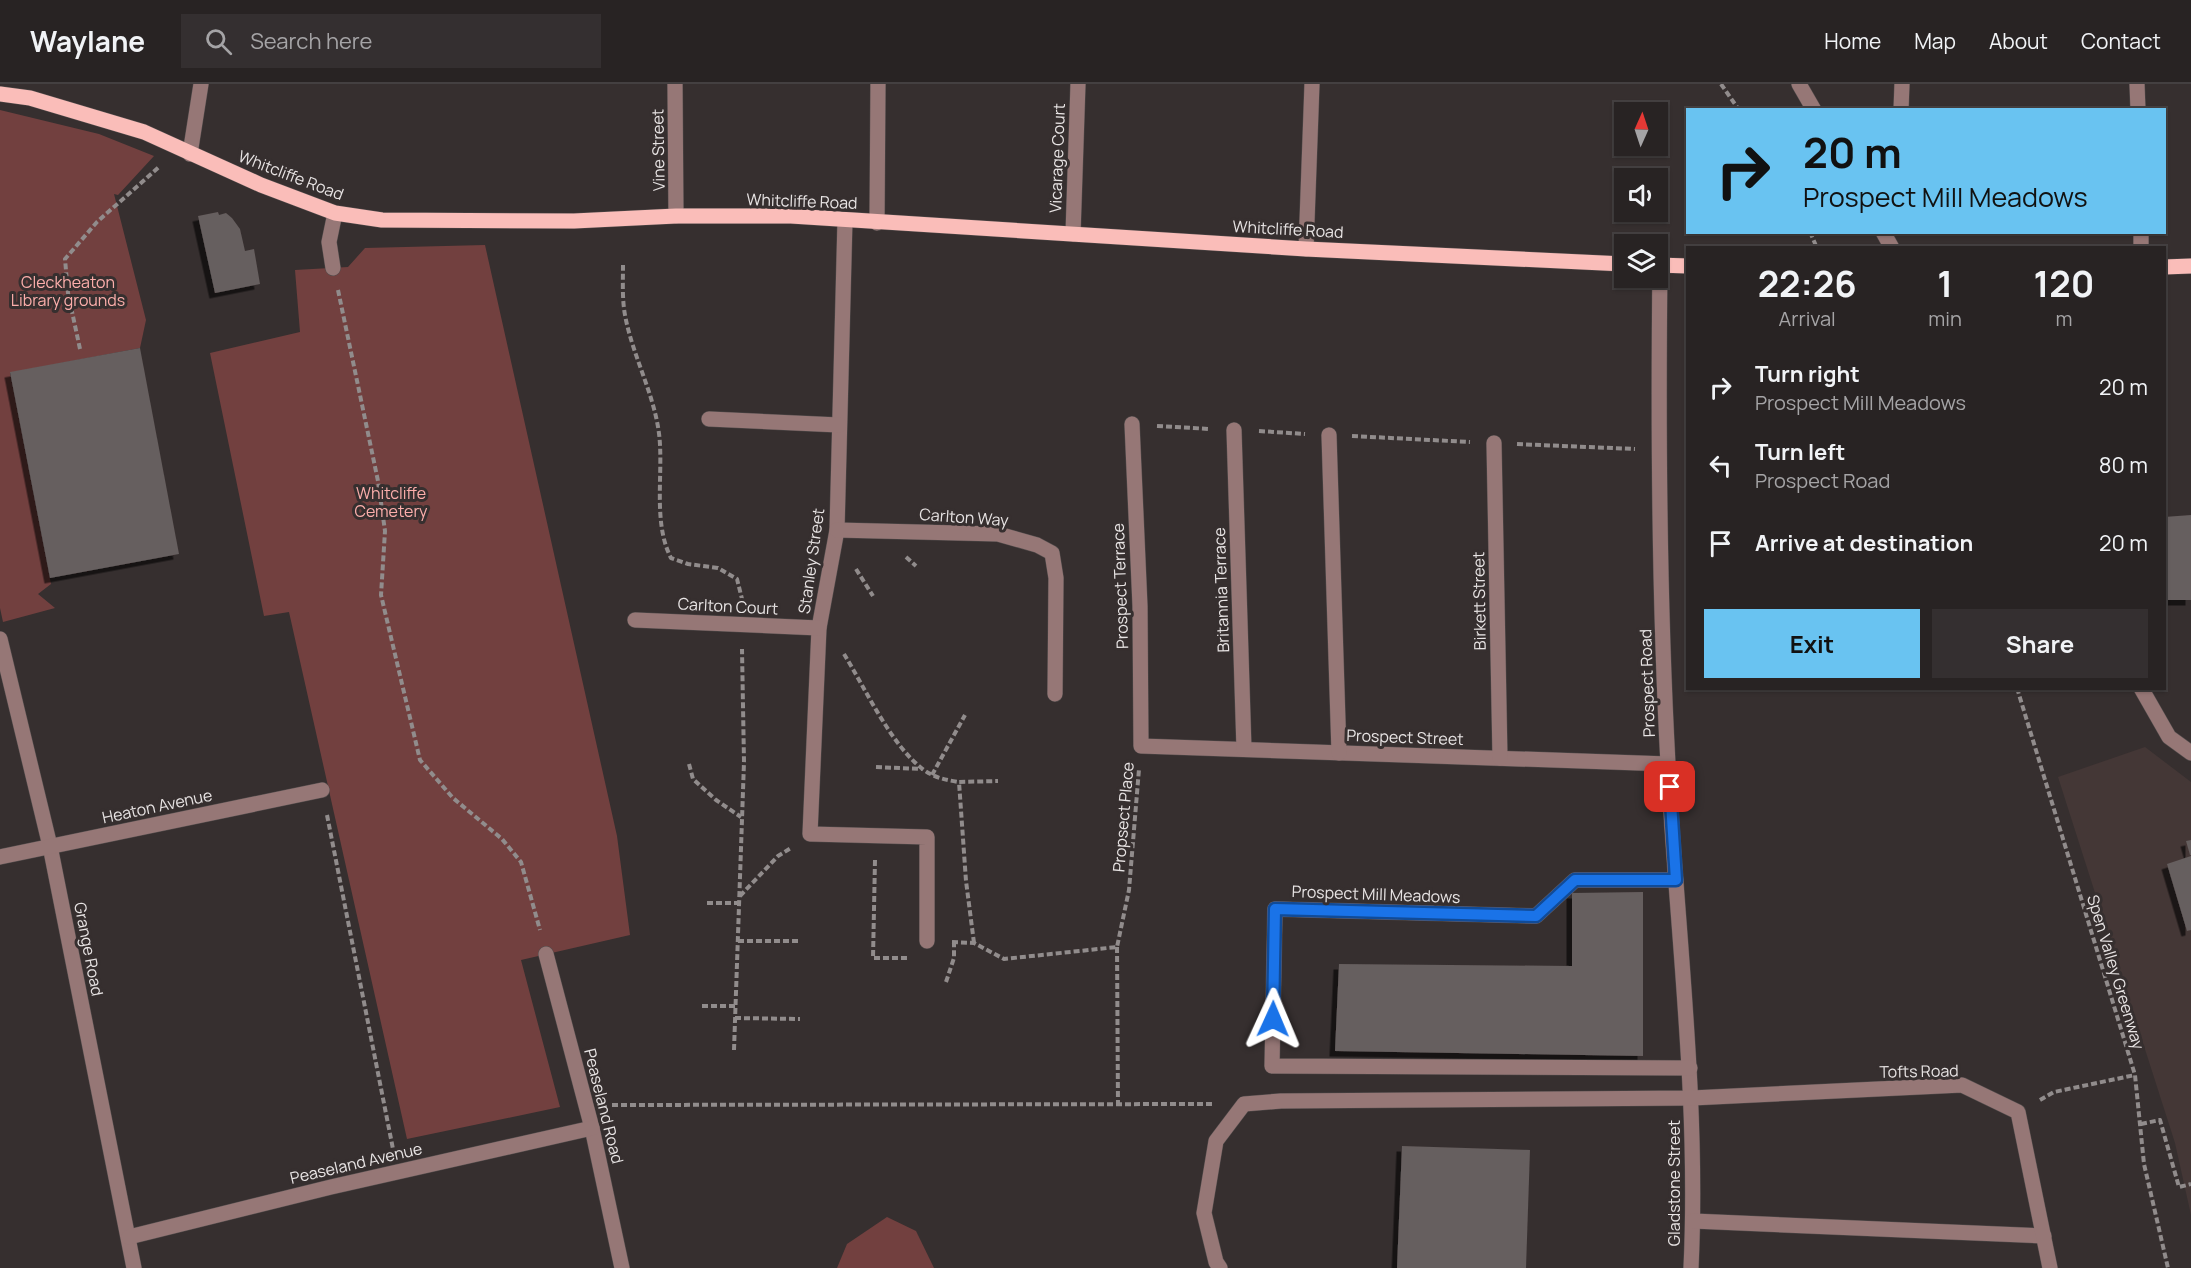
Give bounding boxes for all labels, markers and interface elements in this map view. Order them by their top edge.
search box [181,14,601,68]
text: Waylane [30,22,145,60]
icon: search [202,25,235,58]
text: Search here [250,26,372,56]
text: Home [1824,27,1881,55]
text: Map [1914,27,1956,55]
text: About [1989,27,2048,55]
text: Contact [2081,27,2161,55]
north arrow [1614,102,1668,156]
map controls [1614,102,1668,288]
street label: Vicarage Court [1044,103,1070,213]
street label: Vine Street [646,109,670,191]
text: 20 m [1803,123,1902,181]
icon: right [1704,132,1782,210]
street label: Whitcliffe Road [235,145,347,205]
button: sound [1614,168,1668,222]
text: Prospect Mill Meadows [1803,178,2088,215]
street label: Whitcliffe Road [746,188,858,214]
street label: Whitcliffe Road [1232,215,1344,243]
button: layers [1614,234,1668,288]
text: 22:26 [1758,259,1857,308]
text: 1 [1937,259,1953,308]
text: 120 [2033,259,2094,308]
park label: Cleckheaton Library grounds [11,271,125,311]
text: Arrival [1779,305,1836,332]
text: min [1928,305,1962,332]
text: m [2055,305,2072,332]
text: Turn right [1755,359,1860,389]
icon: right [1704,371,1737,404]
text: 20 m [2099,372,2148,402]
text: Prospect Mill Meadows [1755,389,1966,416]
text: Turn left [1755,437,1845,467]
icon: left [1704,449,1737,482]
text: 80 m [2099,450,2148,480]
text: Prospect Road [1755,467,1890,494]
park label: Whitcliffe Cemetery [355,482,428,522]
street label: Carlton Way [919,503,1010,531]
street label: Stanley Street [793,507,829,615]
street label: Prospect Terrace [1107,523,1133,649]
street label: Britannia Terrace [1208,527,1234,653]
icon: arrive [1704,527,1737,560]
text: Arrive at destination [1755,528,1973,558]
text: 20 m [2099,528,2148,558]
street label: Birkett Street [1467,552,1491,650]
street label: Carlton Court [677,592,779,620]
button: Exit [1704,609,1920,678]
button: Share [1932,609,2148,678]
street label: Prospect Road [1634,629,1660,737]
street label: Prospect Street [1346,724,1464,750]
street label: Propsect Place [1107,761,1139,873]
pin [1644,761,1695,812]
icon: arrive [1653,770,1686,803]
street label: Heaton Avenue [100,784,214,828]
street label: Prospect Mill Meadows [1291,880,1461,908]
street label: Spen Valley Greenway [2082,892,2150,1053]
street label: Grange Road [69,900,109,998]
position arrow [1241,987,1305,1051]
street label: Peaseland Road [579,1046,629,1166]
street label: Tofts Road [1879,1059,1959,1083]
street label: Gladstone Street [1663,1120,1685,1246]
street label: Peaseland Avenue [288,1137,424,1189]

